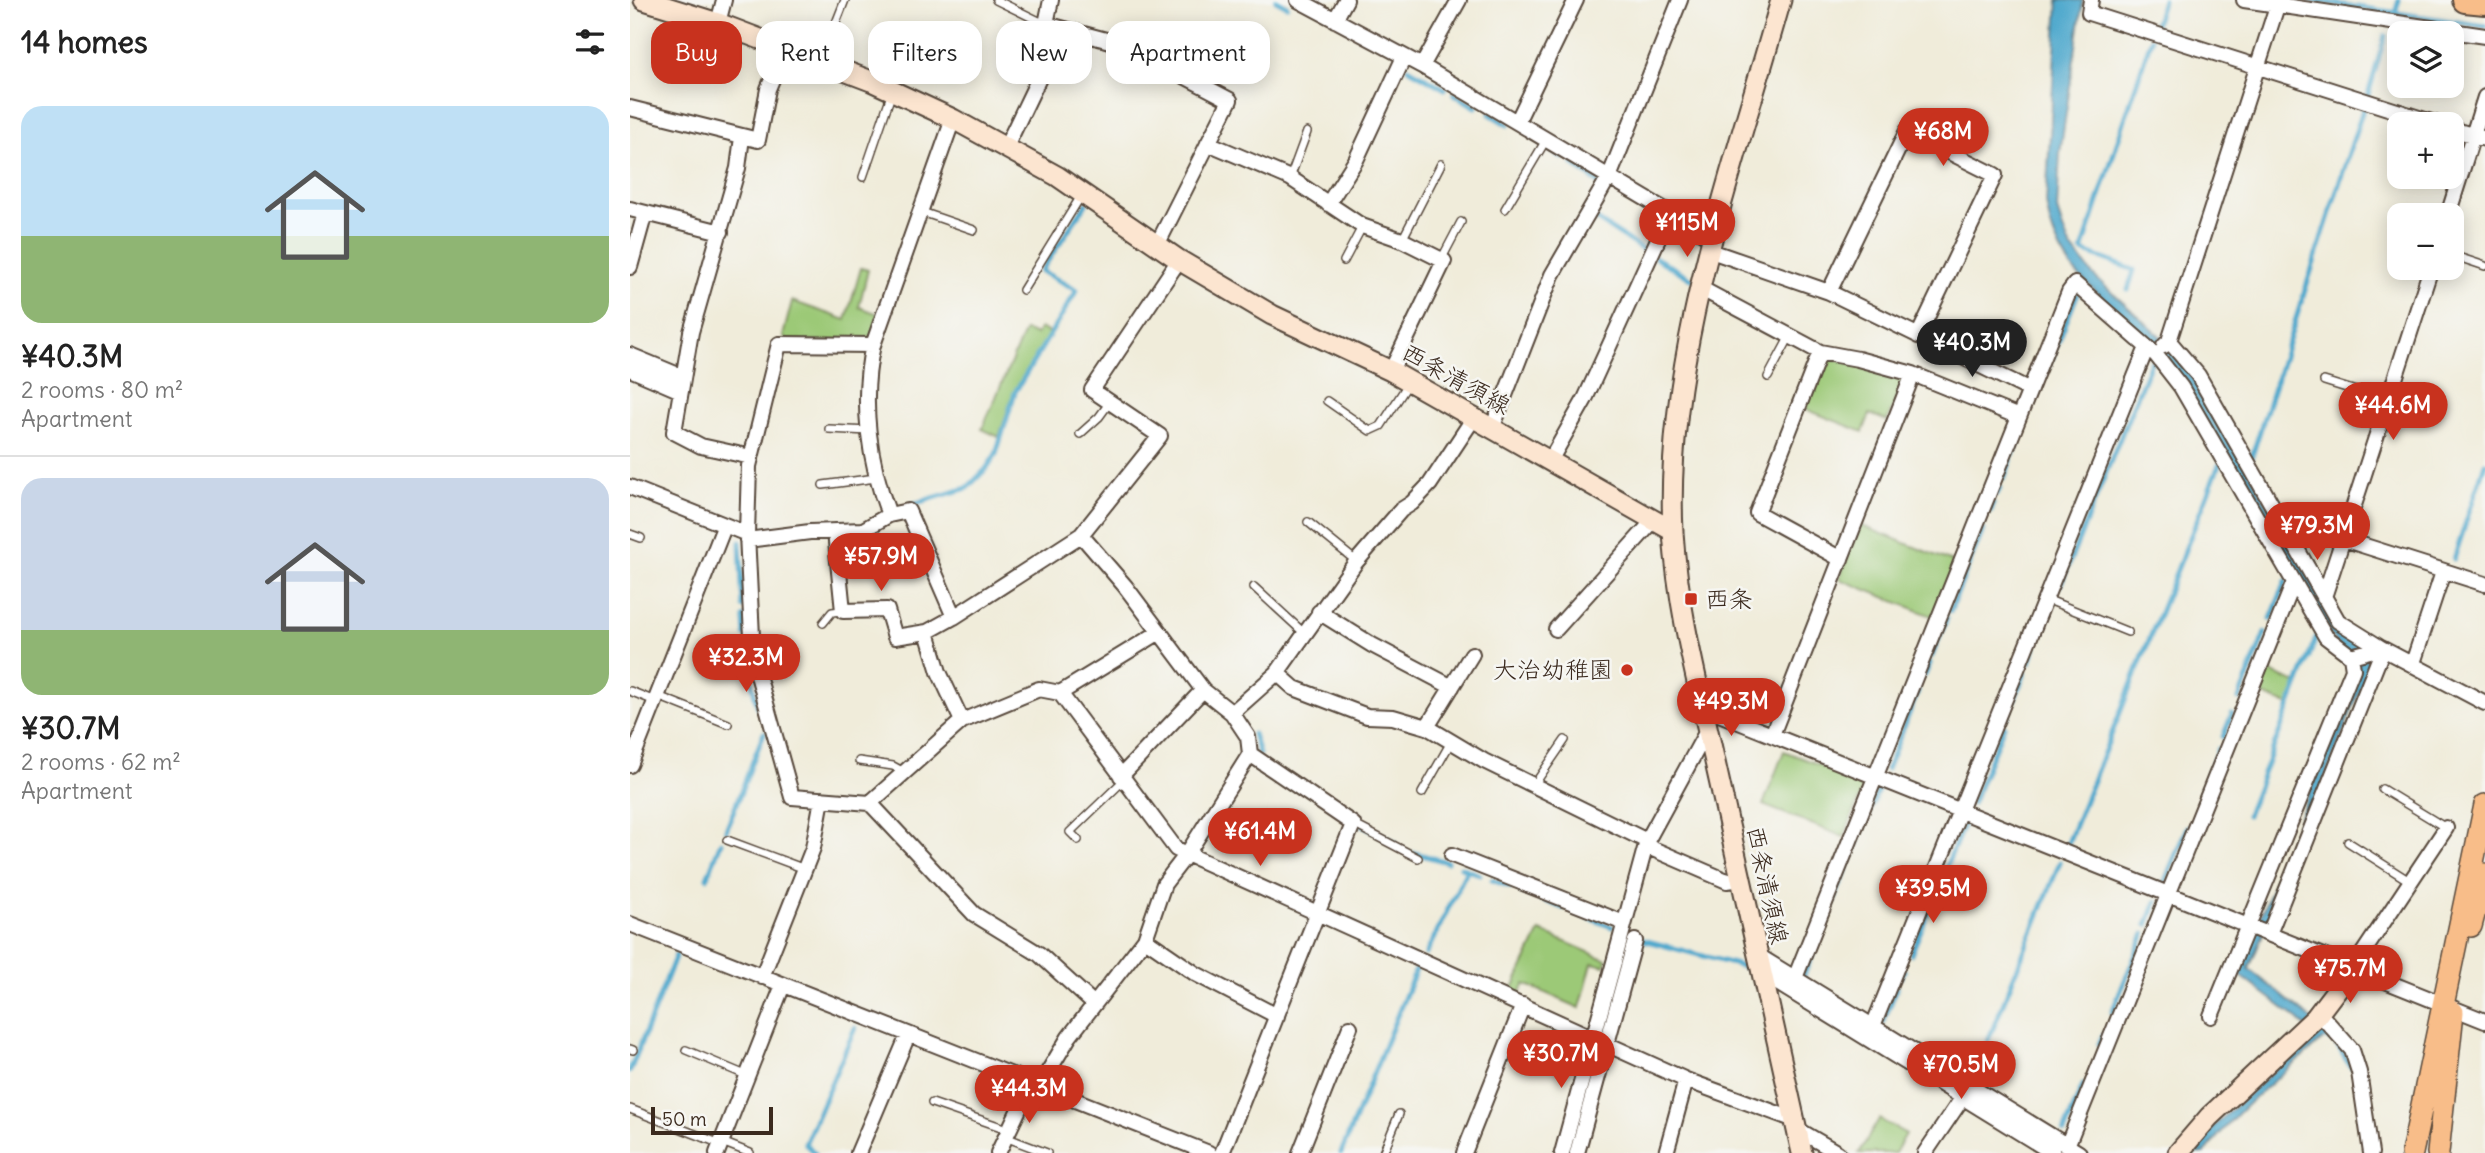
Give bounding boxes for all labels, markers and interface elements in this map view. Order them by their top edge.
chip: Buy [651,21,742,84]
chip: Rent [756,21,854,84]
chip: Filters [868,21,982,84]
chip: New [996,21,1092,84]
chip: Apartment [1106,21,1270,84]
map controls [2387,21,2464,280]
button: layers [2387,21,2464,98]
text: 14 homes [21,23,148,61]
icon: filters [571,23,609,61]
pin: ¥68M [1902,108,1984,168]
button: + [2387,112,2464,189]
text: ¥68M [1914,116,1972,145]
icon: home [252,152,378,278]
pin: ¥115M [1638,200,1736,259]
button: − [2387,203,2464,280]
text: ¥115M [1655,207,1719,236]
pin: ¥40.3M [1915,320,2029,379]
text: ¥40.3M [1933,327,2011,356]
street label: 西条清須線 [1397,336,1516,420]
text: ¥40.3M [21,337,123,375]
text: 2 rooms · 80 m² [21,375,183,404]
pin: ¥44.6M [2336,382,2450,442]
text: ¥44.6M [2355,390,2431,419]
text: Apartment [21,404,133,433]
pin: ¥79.3M [2260,503,2374,562]
text: ¥79.3M [2280,510,2354,539]
icon: home [252,524,378,650]
pin: ¥57.9M [824,534,938,593]
text: ¥57.9M [844,541,918,570]
place label: 西条 [1705,583,1753,613]
marker: 西条 [1683,591,1699,607]
pin: ¥32.3M [689,634,803,694]
text: ¥32.3M [708,642,784,671]
place label: 大治幼稚園 [1493,654,1613,684]
marker: 大治幼稚園 [1619,662,1635,678]
pin: ¥49.3M [1674,678,1788,738]
text: ¥49.3M [1693,686,1769,715]
text: ¥30.7M [21,709,121,747]
text: 2 rooms · 62 m² [21,747,181,776]
text: Apartment [21,776,133,805]
pin: ¥61.4M [1203,808,1317,868]
text: ¥61.4M [1224,816,1296,845]
street label: 西条清須線 [1741,823,1795,947]
pin: ¥39.5M [1876,866,1990,925]
text: ¥39.5M [1895,873,1971,902]
pin: ¥75.7M [2293,946,2407,1005]
text: ¥75.7M [2314,953,2386,982]
pin: ¥30.7M [1504,1030,1618,1090]
text: ¥30.7M [1523,1038,1599,1067]
pin: ¥70.5M [1904,1042,2018,1101]
text: ¥70.5M [1923,1049,1999,1078]
pin: ¥44.3M [972,1066,1086,1125]
text: ¥44.3M [991,1073,1067,1102]
scale bar [651,1104,774,1136]
text: 50 m [662,1107,707,1131]

